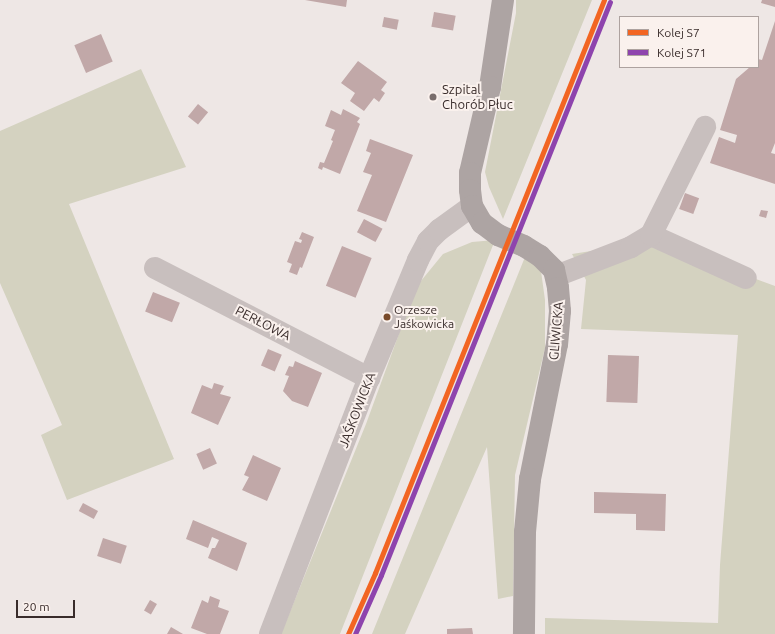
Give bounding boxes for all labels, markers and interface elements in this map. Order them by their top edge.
legend [619,16,759,68]
text: Kolej S7 [657,26,700,39]
text: Kolej S71 [657,46,706,59]
place label: Szpital Chorób Płuc [442,82,513,113]
marker: Szpital Chorób Płuc [427,91,439,103]
street label: GLIWICKA [546,301,566,361]
street label: PERŁOWA [233,302,293,344]
place label: Orzesze Jaśkowicka [394,303,454,331]
marker: Orzesze Jaśkowicka [382,312,392,322]
street label: JAŚKOWICKA [335,370,379,450]
scale bar [18,592,77,618]
text: 20 m [23,600,50,613]

